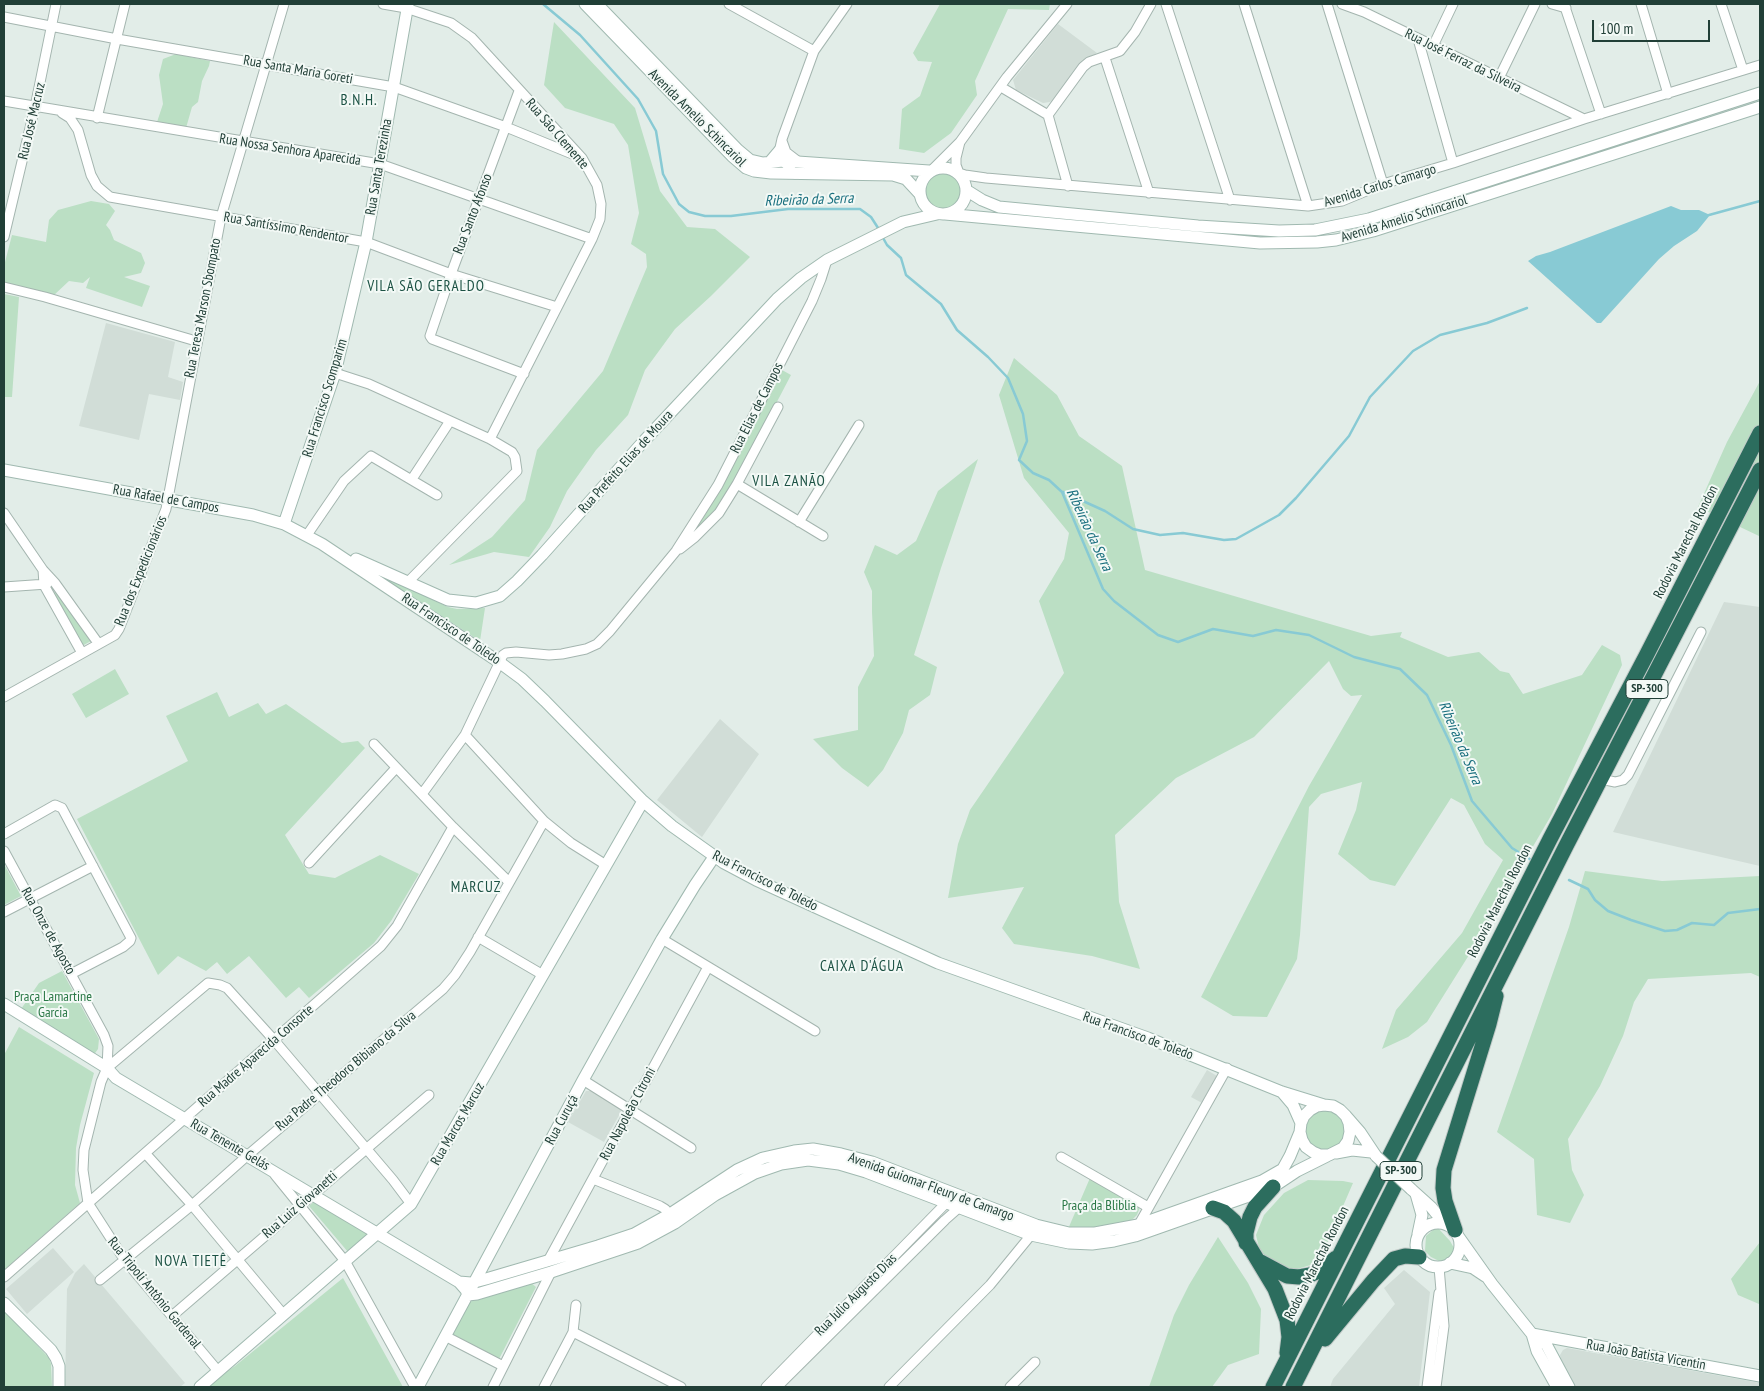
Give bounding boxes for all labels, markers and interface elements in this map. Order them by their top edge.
scale bar [1594,10,1712,42]
text: 100 m [1600,19,1633,38]
street label: Rua José Ferraz da Silveira [1402,25,1524,97]
street label: Rua Santa Maria Goreti [242,52,354,88]
street label: Avenida Amelio Schincariol [645,66,749,170]
street label: Rua José Macruz [15,81,49,161]
district label: B.N.H. [340,92,378,110]
street label: Rua São Clemente [522,95,592,173]
street label: Rua Santa Terezinha [362,117,396,217]
street label: Rua Nossa Senhora Aparecida [218,131,362,169]
street label: Avenida Carlos Camargo [1322,161,1438,211]
street label: Rua Santo Afonso [450,171,496,257]
water label: Ribeirão da Serra [764,189,854,211]
street label: Avenida Amelio Schincariol [1339,192,1469,246]
street label: Rua Santíssimo Rendentor [222,209,350,247]
street label: Rua Teresa Marson Sbompato [181,237,225,379]
district label: VILA SÃO GERALDO [365,278,487,296]
street label: Rua Francisco Scomparim [299,337,351,459]
street label: Rua Elias de Campos [727,360,787,456]
street label: Rua Prefeito Elias de Moura [575,407,677,517]
district label: VILA ZANÃO [751,473,827,491]
street label: Rua Rafael de Campos [112,481,220,517]
street label: Rodovia Marechal Rondon [1650,483,1722,601]
water label: Ribeirão da Serra [1062,486,1116,574]
street label: Rua dos Expedicionários [111,513,171,629]
street label: Rua Francisco de Toledo [398,590,504,668]
road number: SP-300 [1626,680,1668,699]
water label: Ribeirão da Serra [1434,699,1486,787]
street label: Rodovia Marechal Rondon [1464,842,1536,960]
street label: Rua Francisco de Toledo [709,847,821,915]
district label: MARCUZ [450,879,502,897]
street label: Rua Onze de Agosto [17,885,79,977]
district label: CAIXA D'ÁGUA [818,958,906,976]
park label: Praça Lamartine Garcia [14,989,92,1022]
street label: Rua Madre Aparecida Consorte [195,1001,317,1111]
street label: Rua Padre Theodoro Bibiano da Silva [272,1007,420,1135]
street label: Rua Francisco de Toledo [1081,1008,1195,1064]
street label: Rua Napoleão Citroni [596,1065,660,1163]
street label: Rua Marcos Marcuz [428,1080,488,1168]
street label: Rua Curuçá [542,1092,582,1148]
street label: Rua Tenente Gelás [187,1116,273,1174]
street label: Avenida Guiomar Fleury de Camargo [846,1149,1016,1225]
road number: SP-300 [1380,1162,1422,1180]
street label: Rua Luiz Giovanetti [259,1168,341,1242]
park label: Praça da Bliblia [1062,1198,1136,1214]
street label: Rodovia Marechal Rondon [1281,1204,1353,1322]
street label: Rua Tripoli Antônio Gardenal [104,1234,204,1352]
street label: Rua Julio Augusto Dias [811,1250,901,1340]
district label: NOVA TIETÊ [154,1253,228,1271]
street label: Rua João Batista Vicentin [1585,1336,1707,1374]

